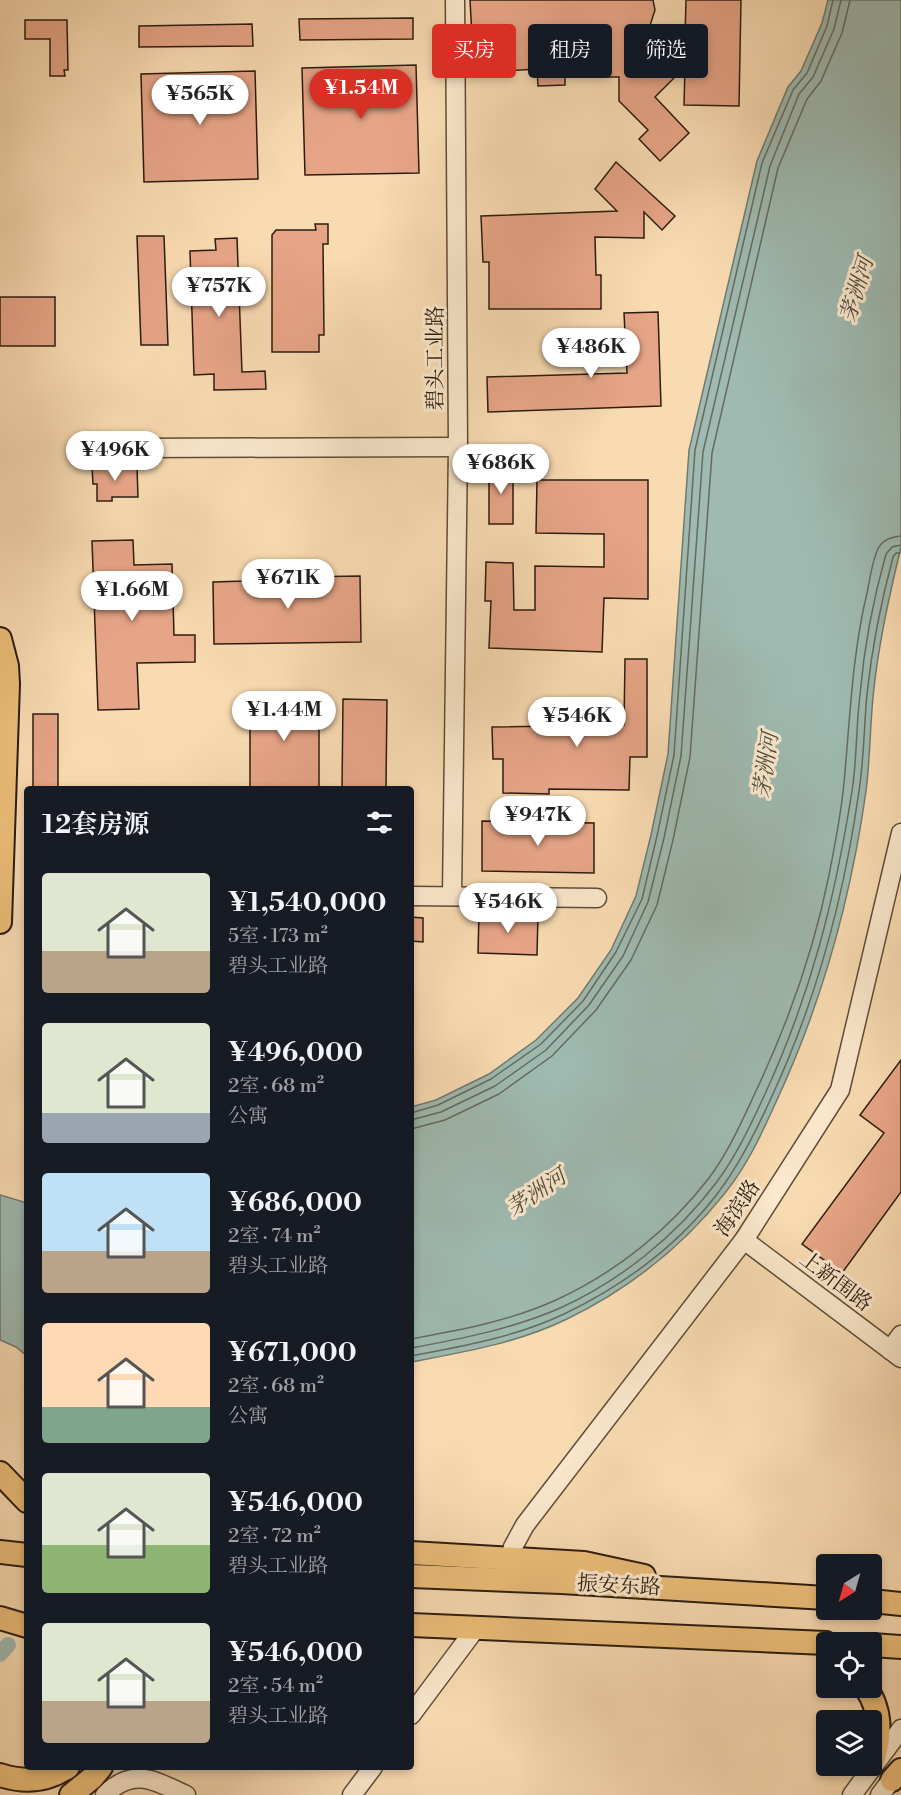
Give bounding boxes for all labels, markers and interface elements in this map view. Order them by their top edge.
chip: 买房 [432,24,516,78]
chip: 租房 [528,24,612,78]
chip: 筛选 [624,24,708,78]
pin: ¥1.54M [312,69,410,120]
pin: ¥565K [158,75,242,126]
text: ¥1.54M [323,76,399,101]
text: ¥565K [166,82,234,107]
water label: 茅洲河 [835,250,881,325]
pin: ¥757K [177,267,261,318]
text: ¥757K [186,274,252,299]
street label: 碧头工业路 [423,306,449,411]
pin: ¥486K [549,328,633,379]
text: ¥486K [556,335,626,360]
pin: ¥496K [73,431,157,482]
text: ¥496K [80,438,150,463]
pin: ¥686K [459,444,543,495]
text: ¥686K [466,451,536,476]
pin: ¥671K [246,559,330,610]
text: ¥671K [255,566,321,591]
pin: ¥1.66M [83,571,181,622]
text: ¥1.66M [95,578,169,603]
pin: ¥1.44M [235,691,333,742]
pin: ¥546K [535,697,619,748]
text: ¥1.44M [246,698,322,723]
text: ¥546K [542,704,612,729]
water label: 茅洲河 [749,727,785,800]
pin: ¥947K [496,796,580,847]
text: ¥947K [504,803,572,828]
icon: filters [363,806,396,839]
text: 12套房源 [42,809,149,841]
pin: ¥546K [466,883,550,934]
text: ¥1,540,000 [228,887,386,919]
text: ¥546K [473,890,543,915]
icon: home [90,897,162,969]
text: 5室 · 173 m² [228,924,328,949]
text: 碧头工业路 [228,954,328,979]
text: ¥496,000 [228,1037,363,1069]
icon: home [90,1047,162,1119]
text: 2室 · 68 m² [228,1074,324,1099]
text: 公寓 [228,1104,268,1129]
water label: 茅洲河 [502,1161,575,1223]
street label: 海滨路 [709,1175,766,1242]
text: ¥686,000 [228,1187,362,1219]
icon: home [90,1197,162,1269]
text: 2室 · 74 m² [228,1224,320,1249]
street label: 上新围路 [794,1246,877,1317]
text: 碧头工业路 [228,1254,328,1279]
text: ¥671,000 [228,1337,357,1369]
icon: home [90,1347,162,1419]
text: 2室 · 68 m² [228,1374,324,1399]
text: 公寓 [228,1404,268,1429]
text: ¥546,000 [228,1487,363,1519]
icon: home [90,1497,162,1569]
text: 2室 · 72 m² [228,1524,321,1549]
text: 碧头工业路 [228,1554,328,1579]
north arrow [816,1554,882,1620]
map controls [816,1554,882,1776]
street label: 振安东路 [576,1571,662,1601]
button: locate [816,1632,882,1698]
text: ¥546,000 [228,1637,363,1669]
icon: home [90,1647,162,1719]
text: 2室 · 54 m² [228,1674,323,1699]
text: 碧头工业路 [228,1704,328,1729]
button: layers [816,1710,882,1776]

